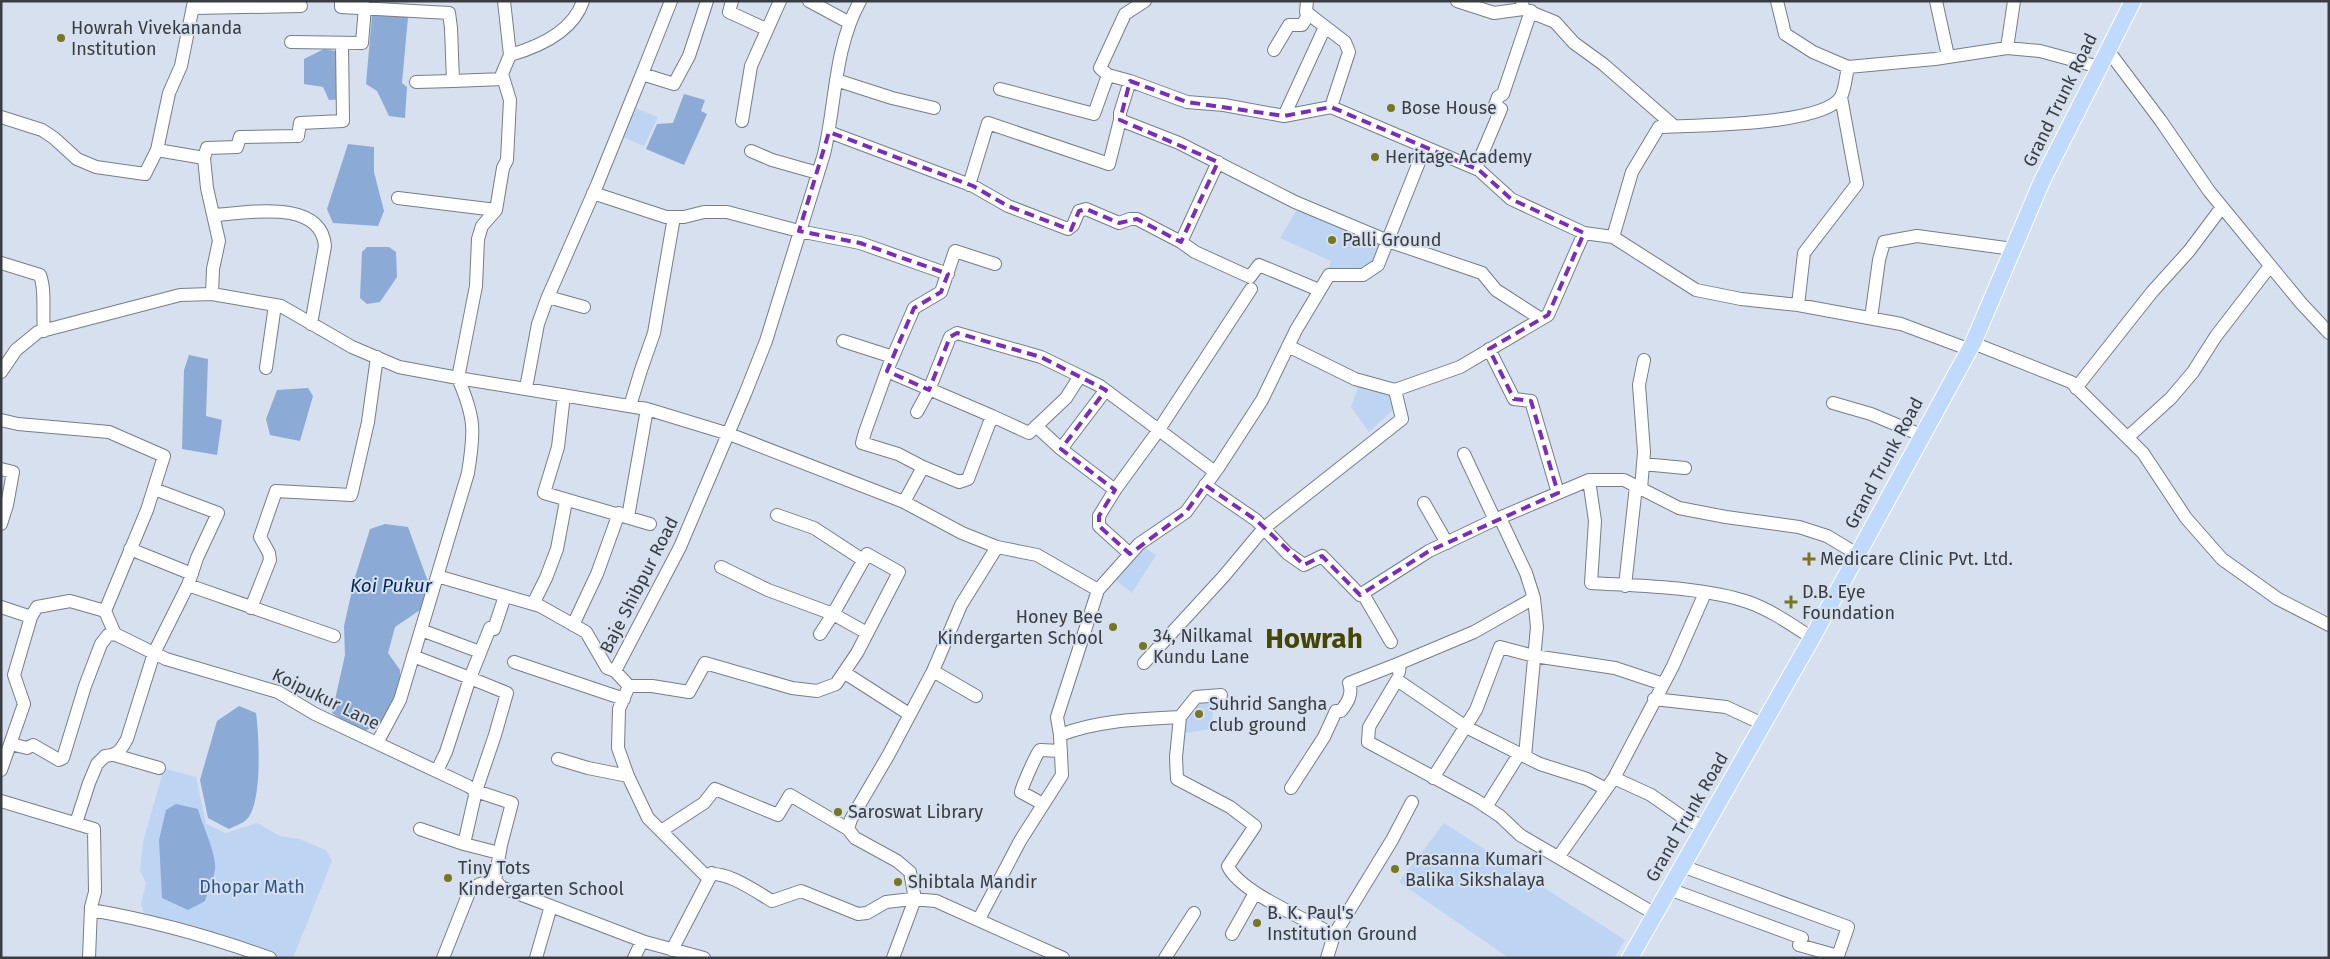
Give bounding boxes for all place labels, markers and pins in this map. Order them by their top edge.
place label: Howrah Vivekananda Institution [71,17,242,60]
marker: Howrah Vivekananda Institution [55,32,67,44]
place label: Bose House [1401,97,1497,119]
marker: Bose House [1385,102,1397,114]
place label: Heritage Academy [1385,146,1532,168]
marker: Heritage Academy [1369,151,1381,163]
place label: Palli Ground [1342,229,1442,251]
marker: Palli Ground [1326,234,1338,246]
place label: Medicare Clinic Pvt. Ltd. [1820,548,2013,570]
marker: Medicare Clinic Pvt. Ltd. [1802,552,1816,566]
place label: D.B. Eye Foundation [1802,581,1895,624]
marker: D.B. Eye Foundation [1784,595,1798,609]
place label: Honey Bee Kindergarten School [937,606,1103,649]
marker: Honey Bee Kindergarten School [1107,621,1119,633]
place label: 34, Nilkamal Kundu Lane [1153,625,1252,668]
marker: 34, Nilkamal Kundu Lane [1137,640,1149,652]
place label: Suhrid Sangha club ground [1209,693,1327,736]
marker: Suhrid Sangha club ground [1193,708,1205,720]
place label: Saroswat Library [848,801,983,823]
marker: Saroswat Library [832,806,844,818]
place label: Prasanna Kumari Balika Sikshalaya [1405,848,1545,891]
place label: Tiny Tots Kindergarten School [458,857,624,900]
marker: Prasanna Kumari Balika Sikshalaya [1389,863,1401,875]
place label: Shibtala Mandir [908,871,1037,893]
marker: Tiny Tots Kindergarten School [442,872,454,884]
marker: Shibtala Mandir [892,876,904,888]
place label: B. K. Paul's Institution Ground [1267,902,1417,945]
marker: B. K. Paul's Institution Ground [1251,917,1263,929]

